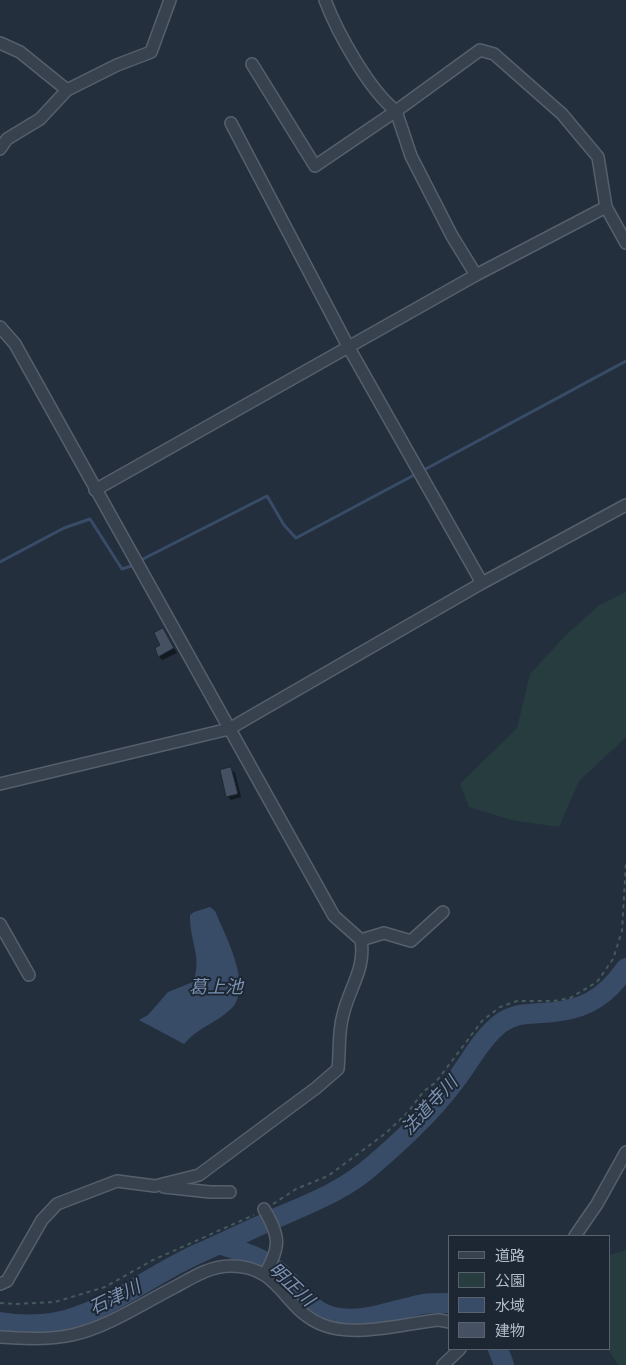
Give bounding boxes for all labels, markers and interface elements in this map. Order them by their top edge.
water label: 葛上池 [189,977,243,999]
water label: 法道寺川 [398,1072,462,1140]
legend [448,1235,611,1350]
text: 道路 [495,1247,525,1265]
water label: 明正川 [264,1259,318,1311]
text: 公園 [495,1272,525,1290]
water label: 石津川 [86,1276,144,1320]
text: 水域 [495,1297,525,1315]
text: 建物 [495,1322,525,1340]

